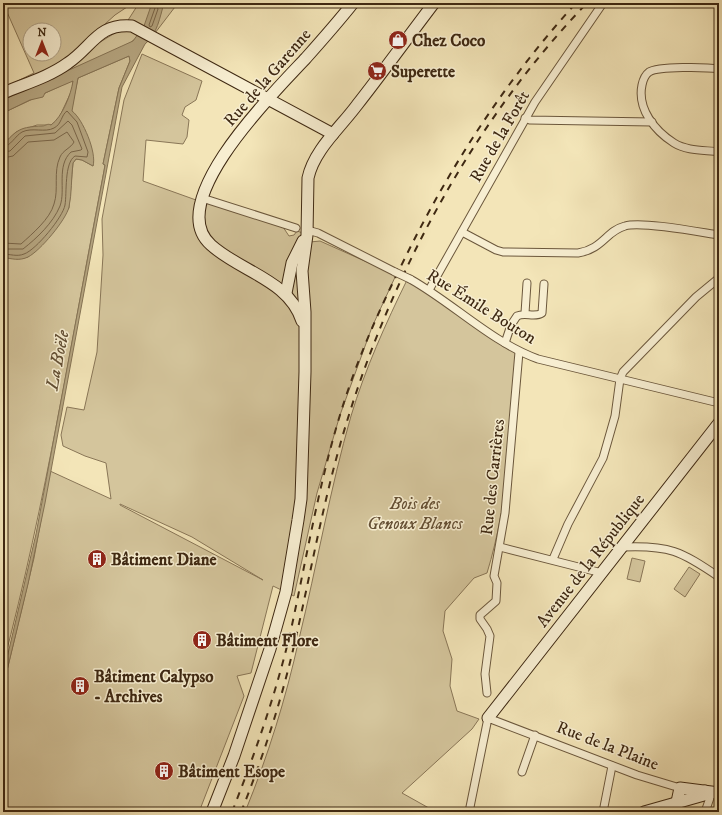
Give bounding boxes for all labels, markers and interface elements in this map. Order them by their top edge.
north arrow [22,22,62,62]
street label: Rue de la Garenne [219,24,316,131]
text: N [37,26,47,40]
shop icon: Chez Coco [387,29,409,51]
place label: Chez Coco [412,30,485,52]
supermarket icon: Superette [366,60,388,82]
place label: Superette [391,61,455,83]
street label: Rue de la Forêt [465,86,535,186]
street label: Rue Émile Bouton [423,264,540,349]
water label: La Boële [41,328,75,393]
street label: Rue des Carrières [476,418,510,536]
street label: Avenue de la République [532,489,650,632]
park label: Bois des Genoux Blancs [367,493,463,535]
building icon: Bâtiment Diane [86,548,108,570]
place label: Bâtiment Diane [111,549,217,571]
building icon: Bâtiment Flore [191,629,213,651]
place label: Bâtiment Flore [216,630,318,652]
place label: Bâtiment Calypso - Archives [94,666,213,708]
building icon: Bâtiment Calypso - Archives [69,675,91,697]
street label: Rue de la Plaine [553,716,662,776]
building icon: Bâtiment Esope [153,760,175,782]
place label: Bâtiment Esope [178,761,285,783]

